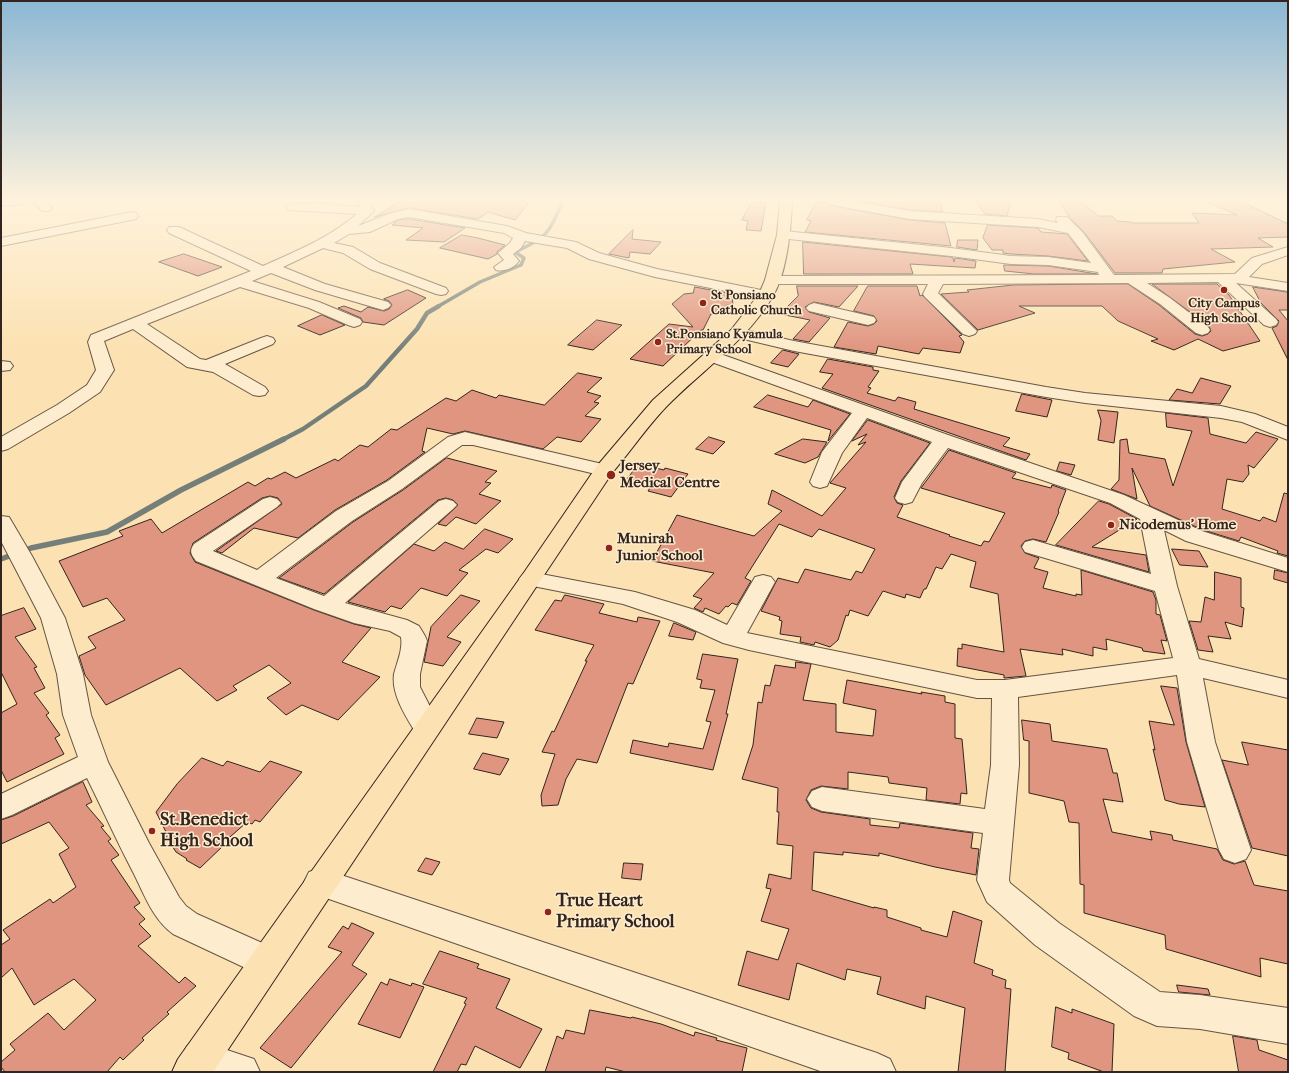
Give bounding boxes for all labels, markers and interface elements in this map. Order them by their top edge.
marker: City Campus High School [1219,285,1229,295]
place label: St Ponsiano Catholic Church [711,288,802,319]
place label: City Campus High School [1188,296,1260,327]
marker: St Ponsiano Catholic Church [698,298,708,308]
place label: St.Ponsiano Kyamula Primary School [666,327,782,358]
marker: St.Ponsiano Kyamula Primary School [653,337,663,347]
place label: Jersey Medical Centre [620,457,720,492]
marker: Jersey Medical Centre [605,469,617,481]
place label: Nicodemus’ Home [1119,516,1236,534]
marker: Nicodemus’ Home [1106,520,1116,530]
place label: Munirah Junior School [617,530,703,565]
marker: Munirah Junior School [604,543,614,553]
place label: St.Benedict High School [160,810,253,852]
marker: St.Benedict High School [147,826,157,836]
place label: True Heart Primary School [556,891,674,934]
marker: True Heart Primary School [543,907,553,917]

